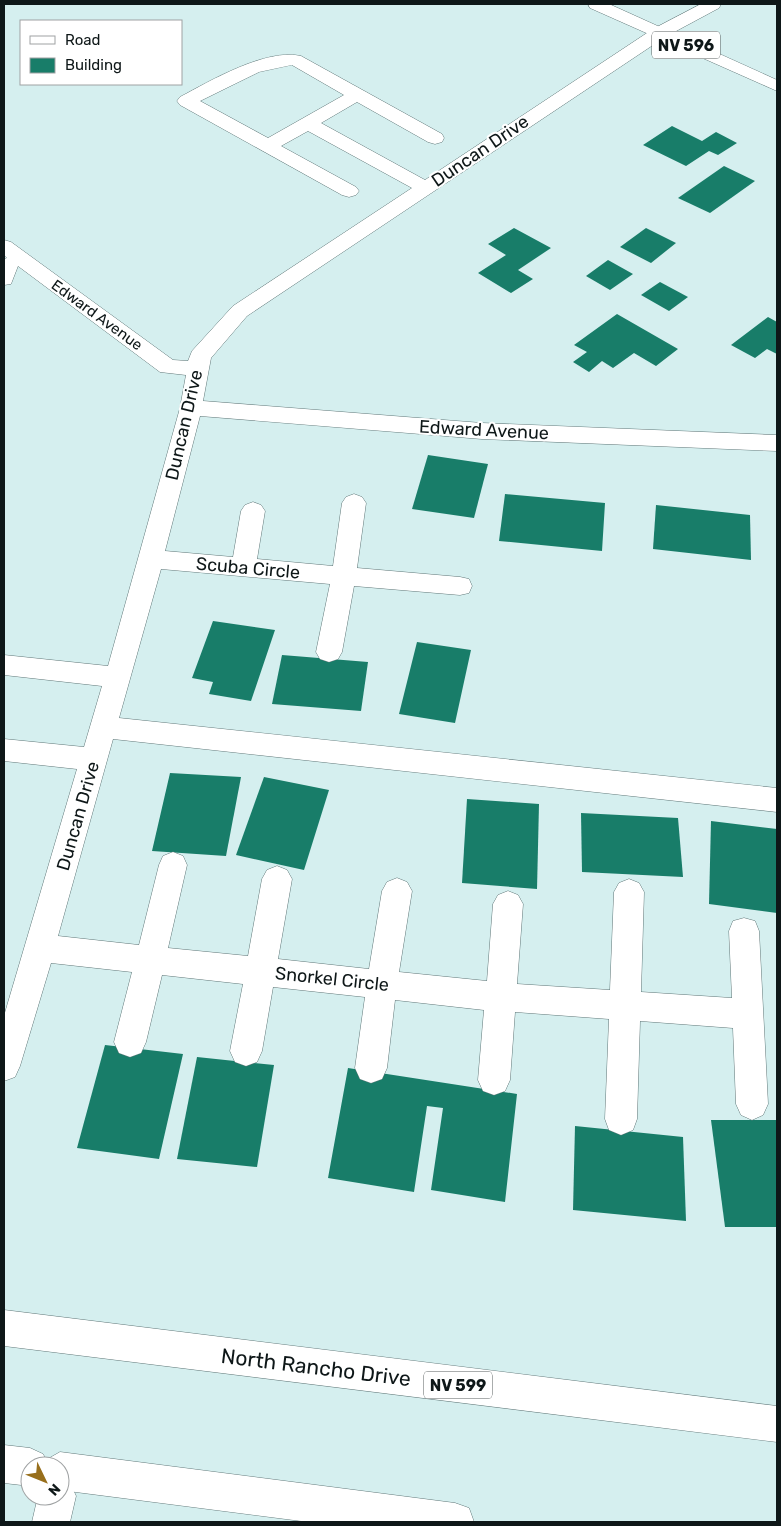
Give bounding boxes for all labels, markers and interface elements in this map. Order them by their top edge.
legend [20,20,182,85]
text: Road [65,31,101,49]
road number: NV 596 [652,32,720,58]
text: Building [65,56,122,74]
street label: Duncan Drive [427,110,533,192]
street label: Edward Avenue [48,276,146,354]
street label: Duncan Drive [161,368,207,482]
street label: Edward Avenue [419,416,549,444]
street label: Scuba Circle [195,552,301,584]
street label: Duncan Drive [52,759,104,873]
street label: Snorkel Circle [274,962,390,996]
street label: North Rancho Drive [220,1343,412,1391]
road number: NV 599 [424,1372,492,1398]
north arrow [20,1456,70,1506]
text: N [44,1480,64,1499]

